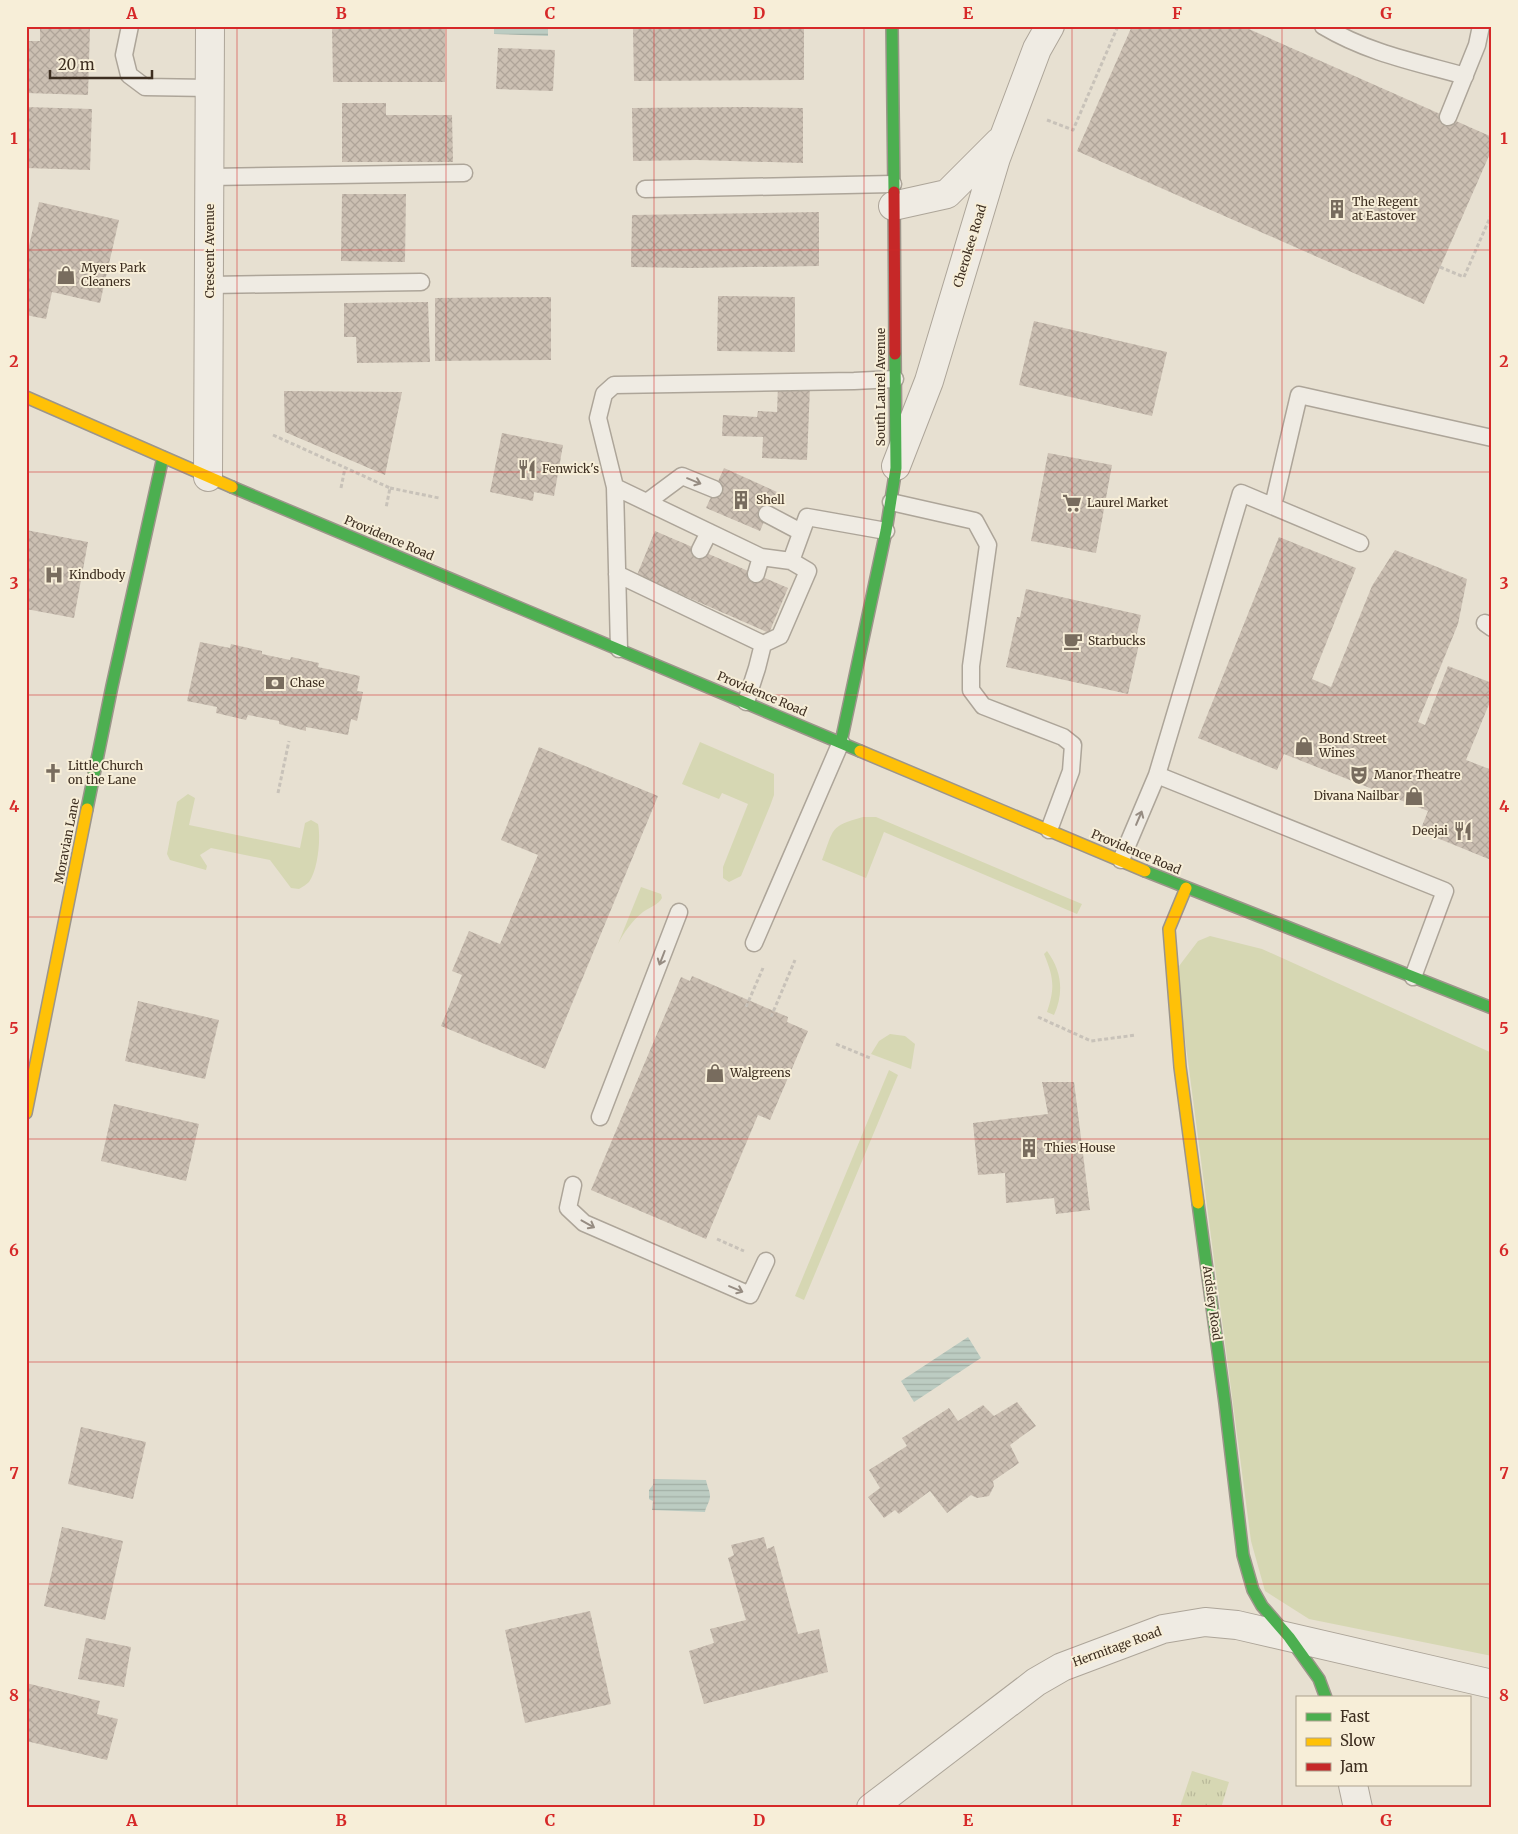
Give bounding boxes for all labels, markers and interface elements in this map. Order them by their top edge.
text: A [125,3,138,23]
text: B [335,3,347,23]
text: C [545,3,555,23]
text: D [753,3,765,23]
text: E [963,3,974,23]
text: F [1172,3,1182,23]
text: G [1380,3,1392,23]
scale bar [50,48,152,80]
text: 20 m [58,55,95,74]
text: 1 [10,128,18,148]
text: 1 [1500,128,1508,148]
place label: The Regent at Eastover [1352,194,1418,223]
building icon: The Regent at Eastover [1326,198,1348,220]
street label: Cherokee Road [950,203,989,289]
street label: Crescent Avenue [202,204,217,298]
place label: Myers Park Cleaners [81,260,147,289]
shop icon: Myers Park Cleaners [55,264,77,286]
street label: South Laurel Avenue [873,328,888,446]
text: 2 [9,351,19,371]
text: 2 [1499,351,1509,371]
restaurant icon: Fenwick's [516,458,538,480]
place label: Fenwick's [542,461,599,476]
one-way arrow [686,477,701,486]
building icon: Shell [730,489,752,511]
place label: Shell [756,492,785,507]
supermarket icon: Laurel Market [1061,492,1083,514]
place label: Laurel Market [1087,495,1168,510]
street label: Providence Road [342,512,436,563]
hospital icon: Kindbody [43,564,65,586]
place label: Kindbody [69,567,126,582]
text: 3 [9,573,19,593]
text: 3 [1499,573,1509,593]
cafe icon: Starbucks [1062,630,1084,652]
place label: Starbucks [1088,633,1146,648]
street label: Providence Road [715,668,809,719]
bank icon: Chase [264,672,286,694]
place label: Chase [290,675,324,690]
place label: Bond Street Wines [1318,731,1387,760]
shop icon: Bond Street Wines [1293,735,1315,757]
place label: Little Church on the Lane [68,758,143,787]
church icon: Little Church on the Lane [42,762,64,784]
theatre icon: Manor Theatre [1348,764,1370,786]
place label: Manor Theatre [1374,767,1460,782]
shop icon: Divana Nailbar [1403,785,1425,807]
place label: Divana Nailbar [1314,788,1400,803]
text: 4 [9,796,19,816]
text: 4 [1499,796,1509,816]
street label: Moravian Lane [51,797,82,885]
one-way arrow [1135,811,1145,826]
restaurant icon: Deejai [1452,820,1474,842]
place label: Deejai [1412,823,1448,838]
street label: Providence Road [1089,826,1183,877]
one-way arrow [657,950,666,965]
text: 5 [9,1018,19,1038]
text: 5 [1499,1018,1509,1038]
shop icon: Walgreens [704,1062,726,1084]
place label: Walgreens [729,1065,791,1080]
building icon: Thies House [1018,1137,1040,1159]
place label: Thies House [1044,1140,1115,1155]
one-way arrow [580,1219,595,1229]
text: 6 [9,1240,19,1260]
text: 6 [1499,1240,1509,1260]
street label: Ardsley Road [1200,1263,1225,1341]
one-way arrow [728,1285,743,1294]
text: 7 [9,1463,19,1483]
text: 7 [1499,1463,1509,1483]
street label: Hermitage Road [1070,1624,1163,1670]
text: 8 [9,1685,19,1705]
text: 8 [1499,1685,1509,1705]
legend [1296,1696,1470,1786]
text: Fast [1340,1707,1370,1726]
text: Slow [1340,1731,1375,1750]
text: Jam [1339,1757,1368,1776]
text: A [125,1810,138,1830]
text: B [335,1810,347,1830]
text: C [545,1810,555,1830]
text: D [753,1810,765,1830]
text: E [963,1810,974,1830]
text: F [1172,1810,1182,1830]
text: G [1380,1810,1392,1830]

